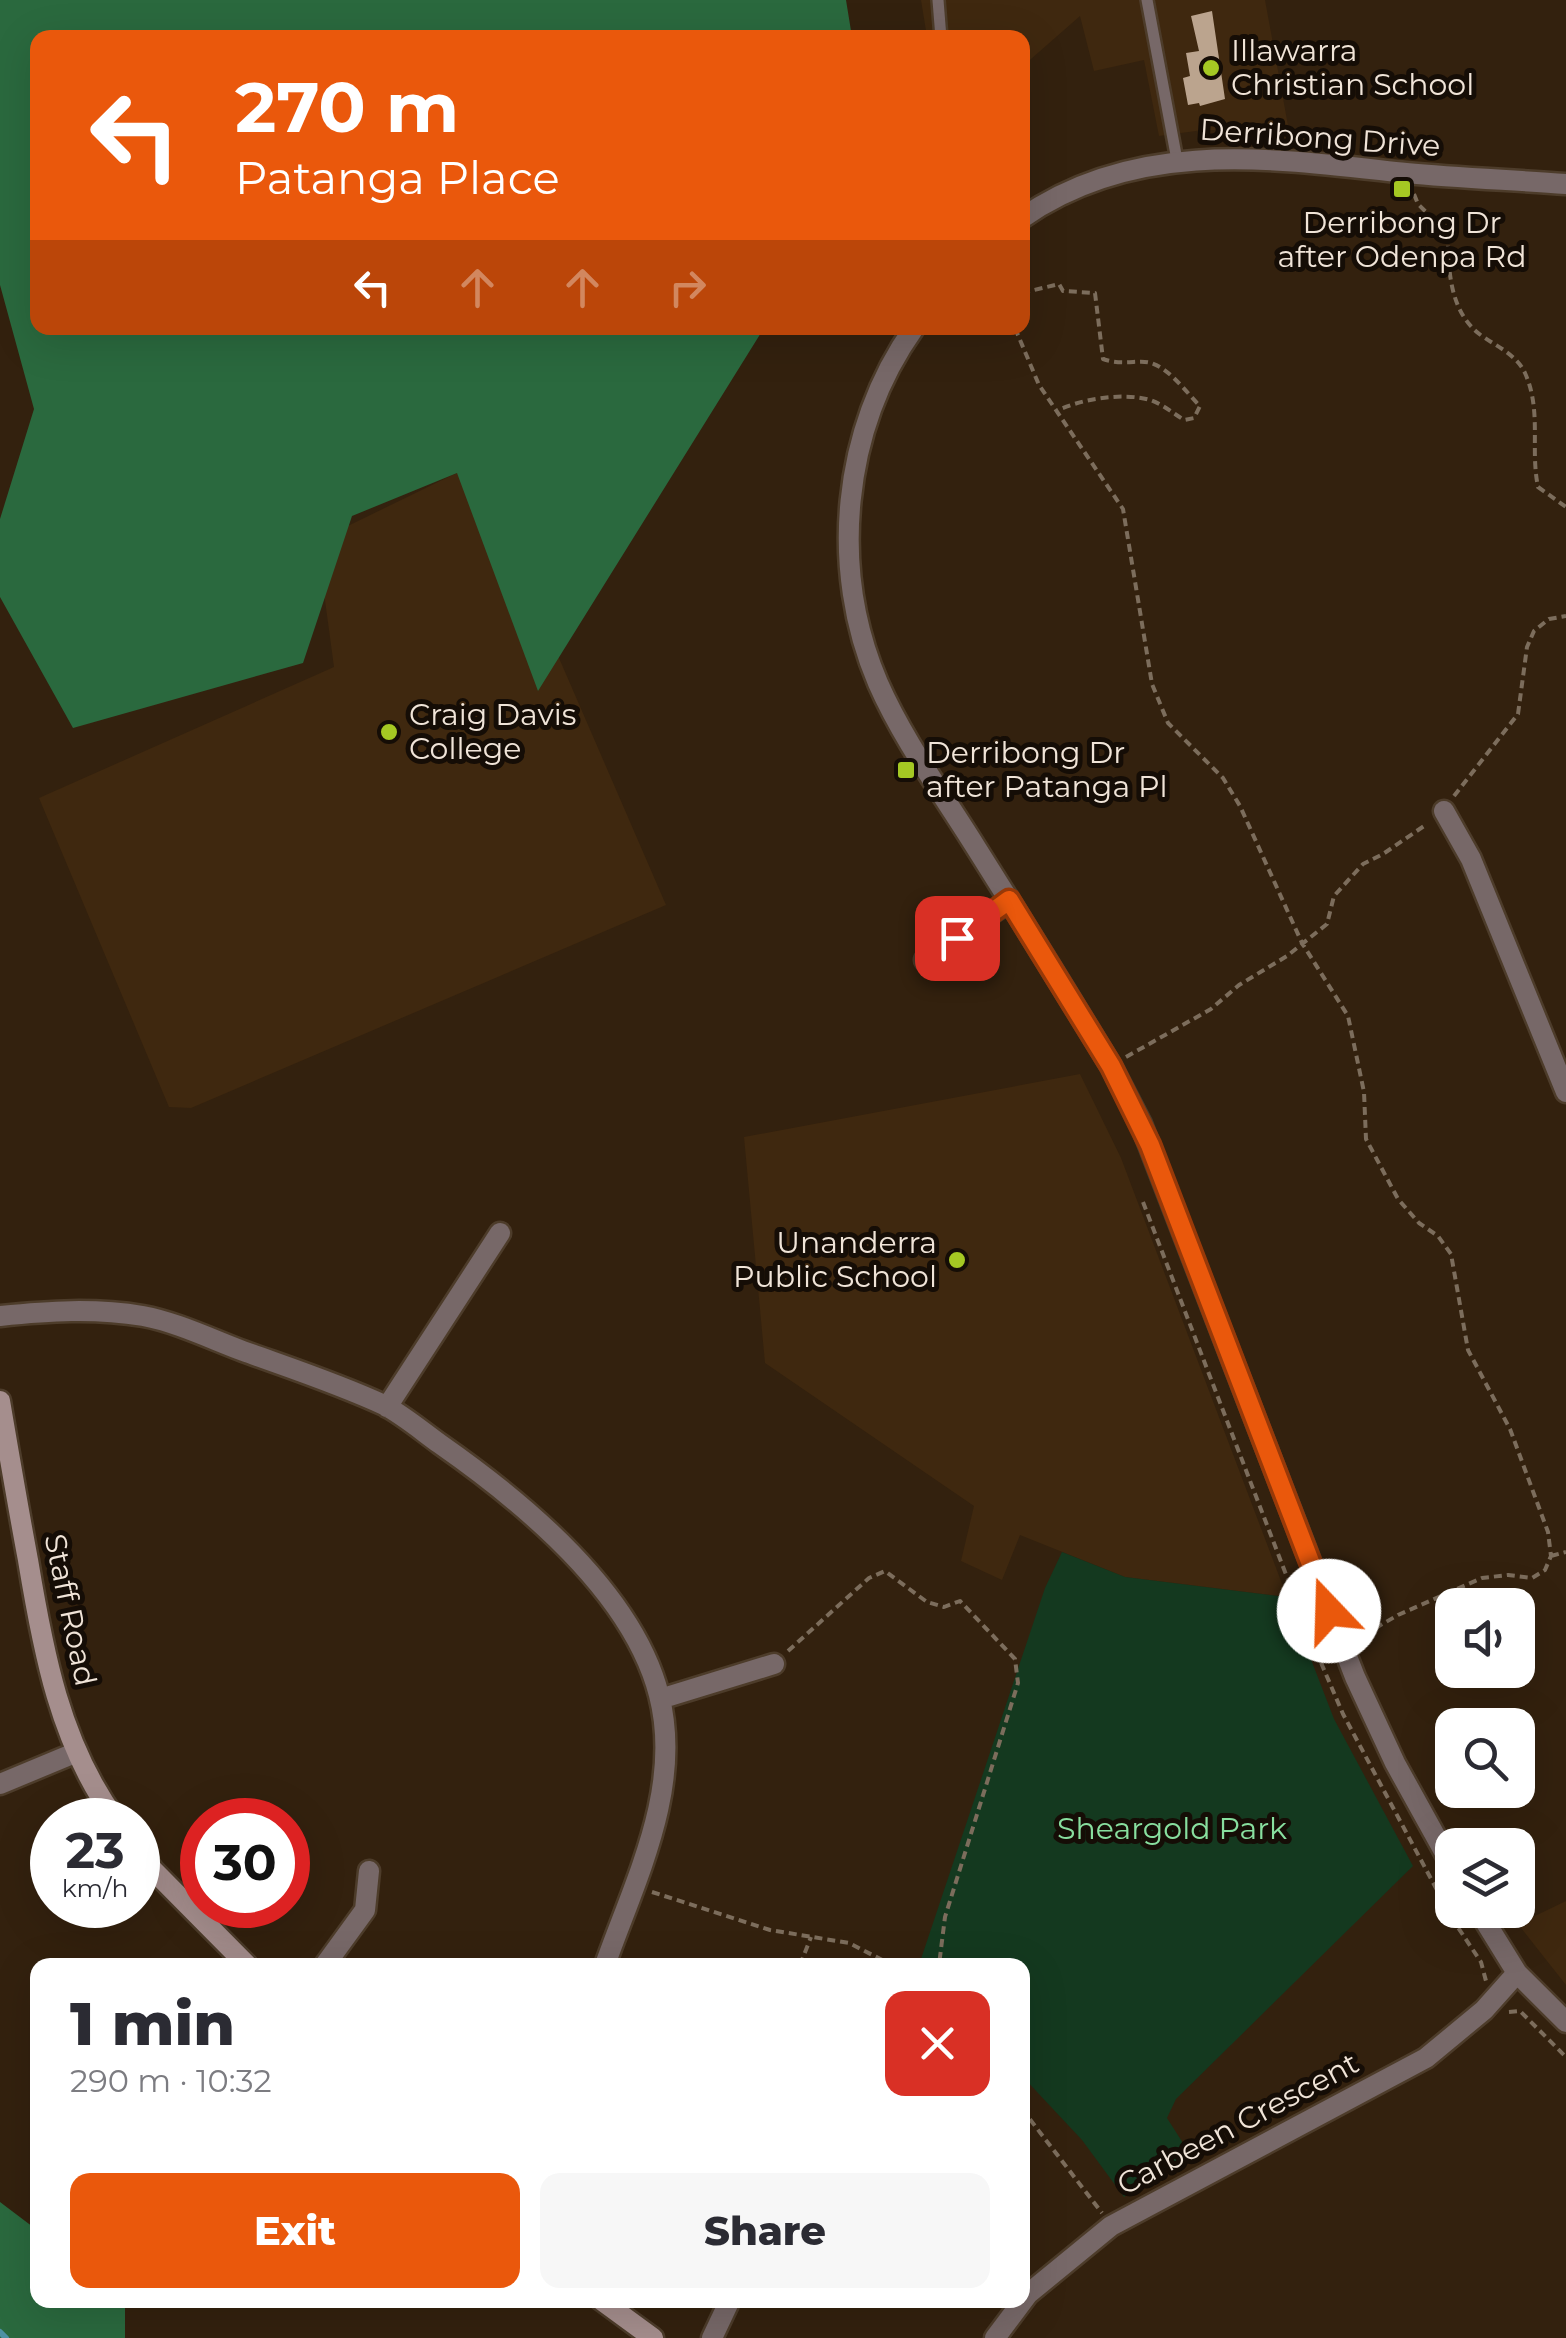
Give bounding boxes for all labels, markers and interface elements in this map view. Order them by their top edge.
place label: Illawarra Christian School [1231,32,1474,103]
marker: Illawarra Christian School [1200,57,1222,79]
text: 270 m [235,64,459,150]
icon: left [70,70,200,200]
street label: Derribong Drive [1199,111,1442,164]
text: Patanga Place [235,150,560,205]
marker: Derribong Dr after Odenpa Rd [1391,178,1413,200]
place label: Derribong Dr after Odenpa Rd [1277,204,1527,275]
icon: left [345,260,400,315]
icon: ahead [450,260,505,315]
icon: ahead [555,260,610,315]
icon: right [660,260,715,315]
place label: Craig Davis College [409,696,576,767]
marker: Craig Davis College [378,721,400,743]
place label: Derribong Dr after Patanga Pl [926,734,1168,805]
marker: Derribong Dr after Patanga Pl [895,759,917,781]
pin [915,896,1000,981]
icon: arrive [930,911,985,966]
place label: Unanderra Public School [733,1224,937,1295]
marker: Unanderra Public School [946,1249,968,1271]
street label: Staff Road [36,1531,105,1689]
position arrow [1277,1559,1381,1663]
map controls [1435,1588,1535,1928]
button: sound [1435,1588,1535,1688]
button: search [1435,1708,1535,1808]
speed limit sign: 30 [180,1798,310,1928]
park label: Sheargold Park [1057,1810,1287,1847]
text: 23 [65,1820,125,1881]
button: layers [1435,1828,1535,1928]
text: km/h [62,1873,128,1903]
text: 1 min [70,1987,235,2060]
button: close [885,1991,990,2096]
street label: Carbeen Crescent [1111,2044,1365,2203]
text: 290 m · 10:32 [70,2061,272,2100]
button: Exit [70,2173,520,2288]
button: Share [540,2173,990,2288]

